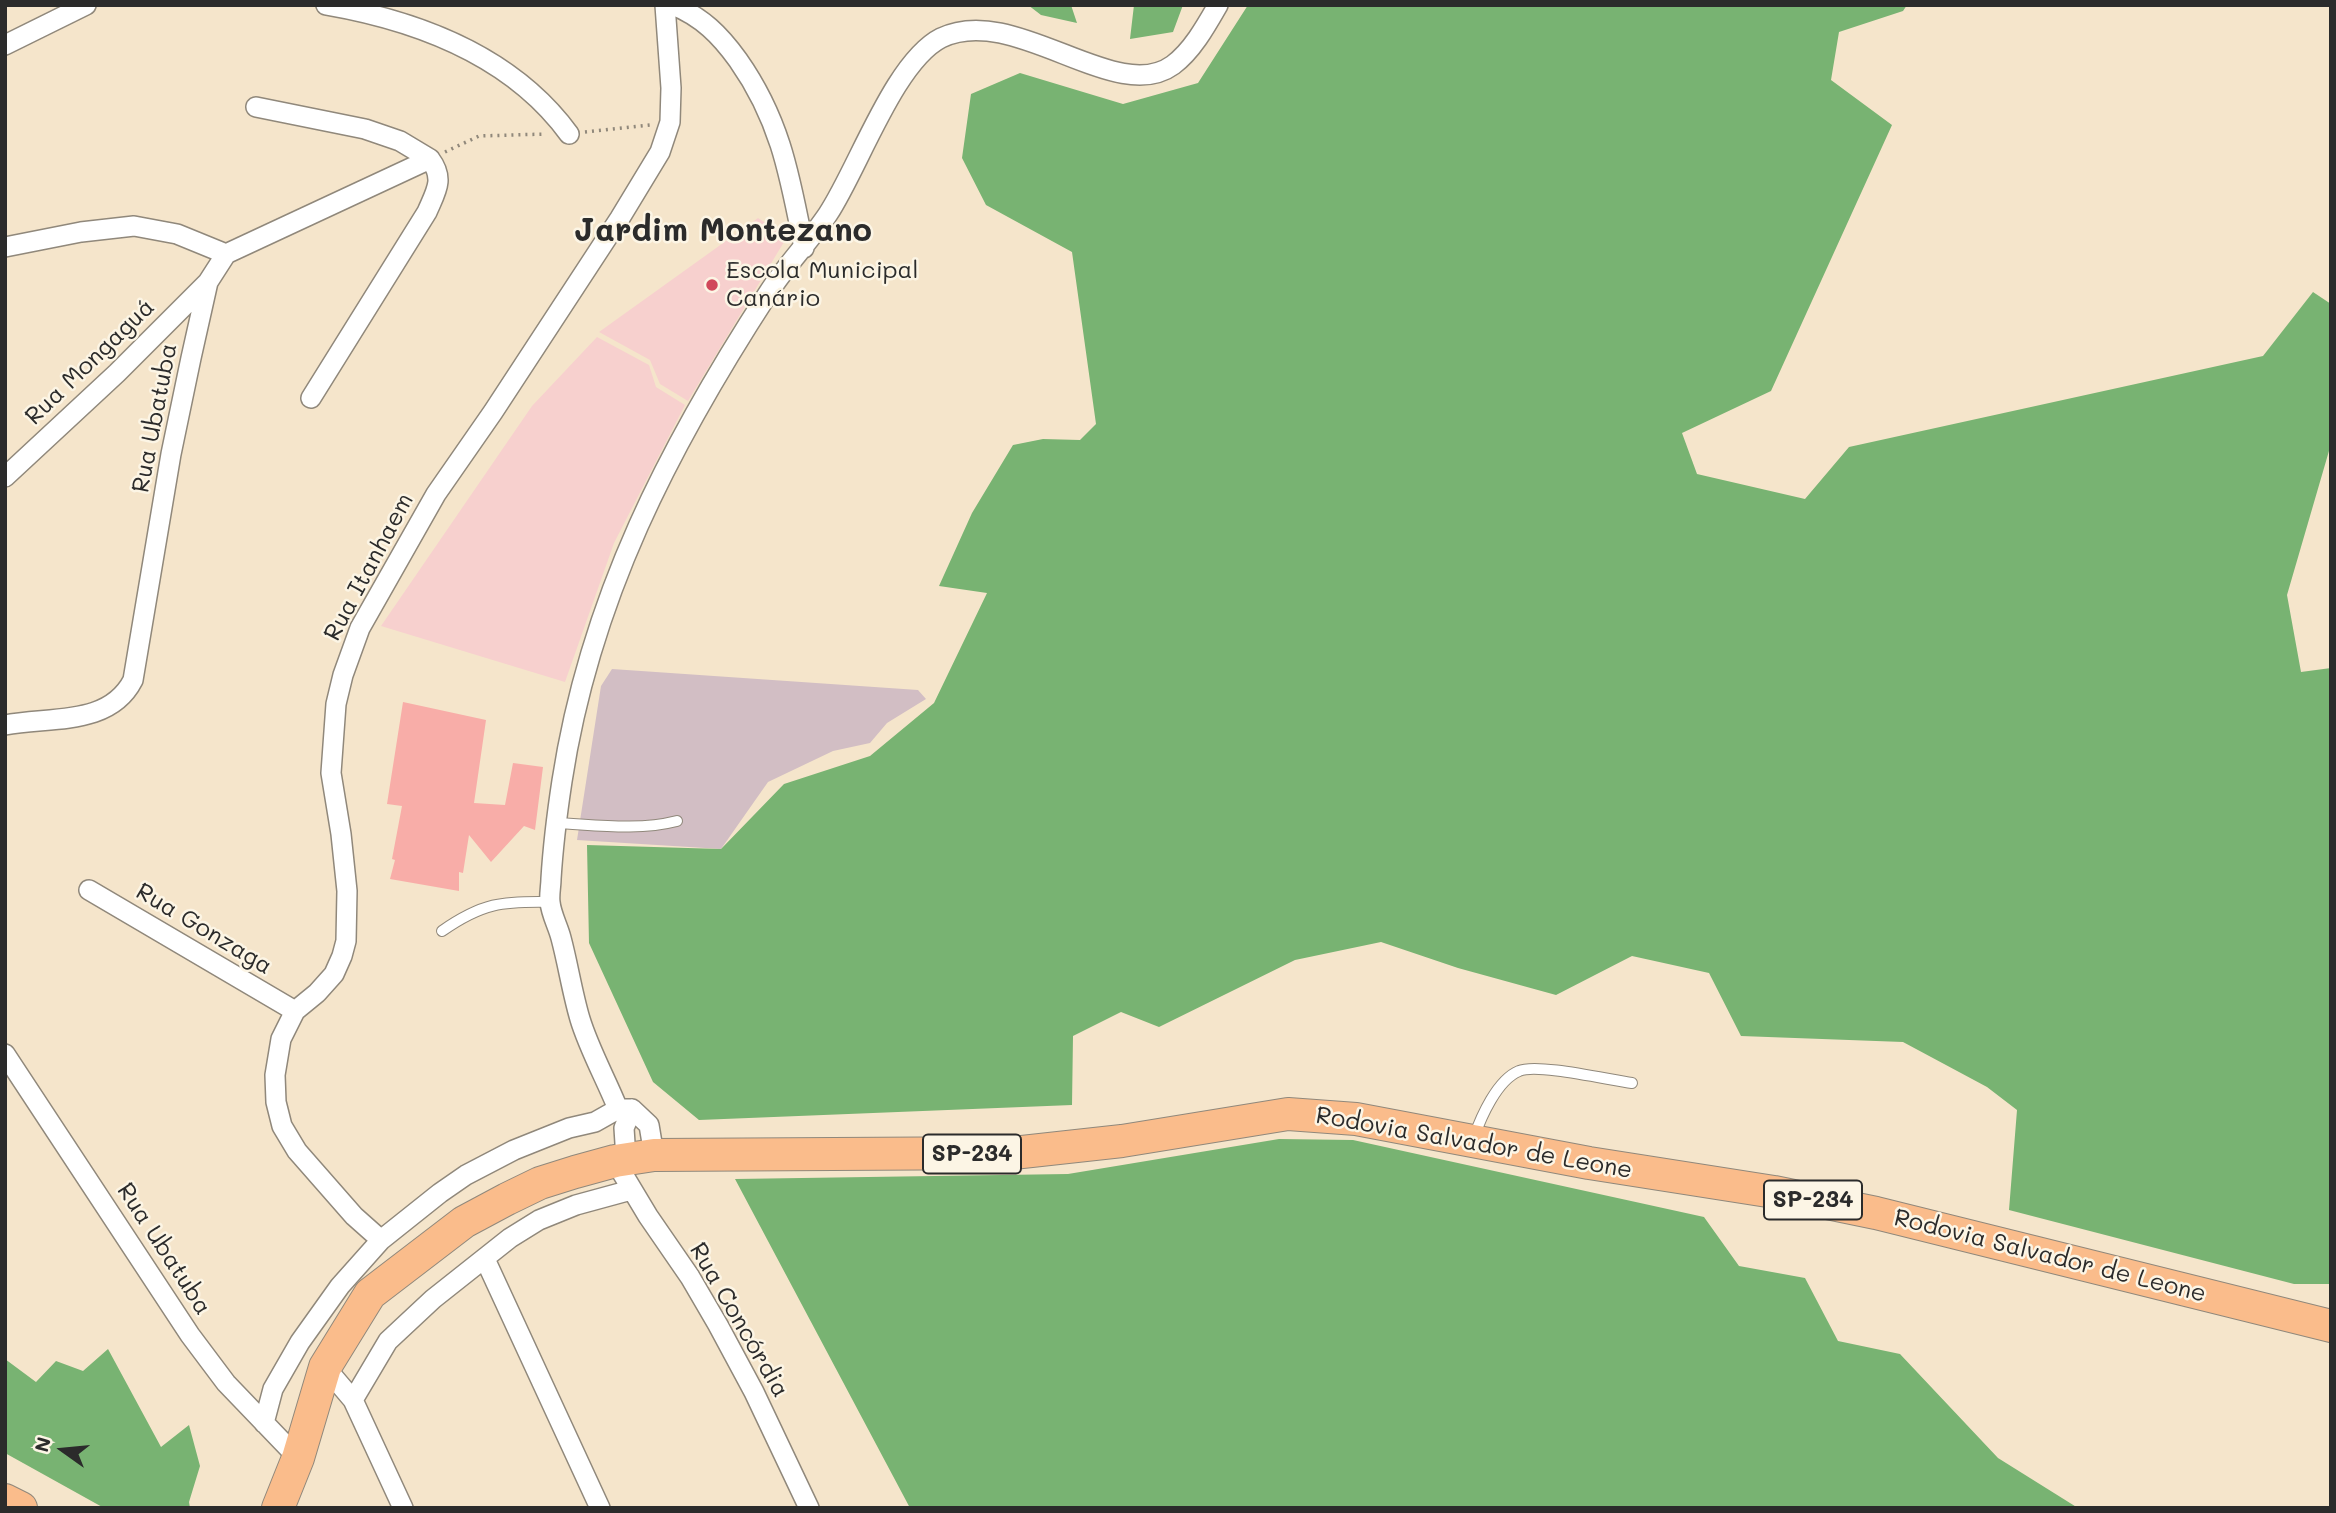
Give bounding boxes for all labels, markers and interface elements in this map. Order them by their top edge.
district label: Jardim Montezano [574,212,872,250]
place label: Escola Municipal Canário [726,257,919,313]
marker: Escola Municipal Canário [704,277,720,293]
street label: Rua Mongaguá [19,293,161,431]
street label: Rua Ubatuba [126,341,184,495]
street label: Rua Itanhaem [318,488,420,646]
street label: Rua Gonzaga [131,877,277,981]
street label: Rodovia Salvador de Leone [1314,1101,1634,1185]
road number: SP-234 [923,1134,1021,1174]
street label: Rua Ubatuba [111,1178,217,1320]
road number: SP-234 [1764,1180,1862,1219]
street label: Rodovia Salvador de Leone [1891,1203,2209,1309]
street label: Rua Concórdia [683,1238,795,1402]
north arrow [28,1415,98,1485]
text: N [28,1434,56,1455]

